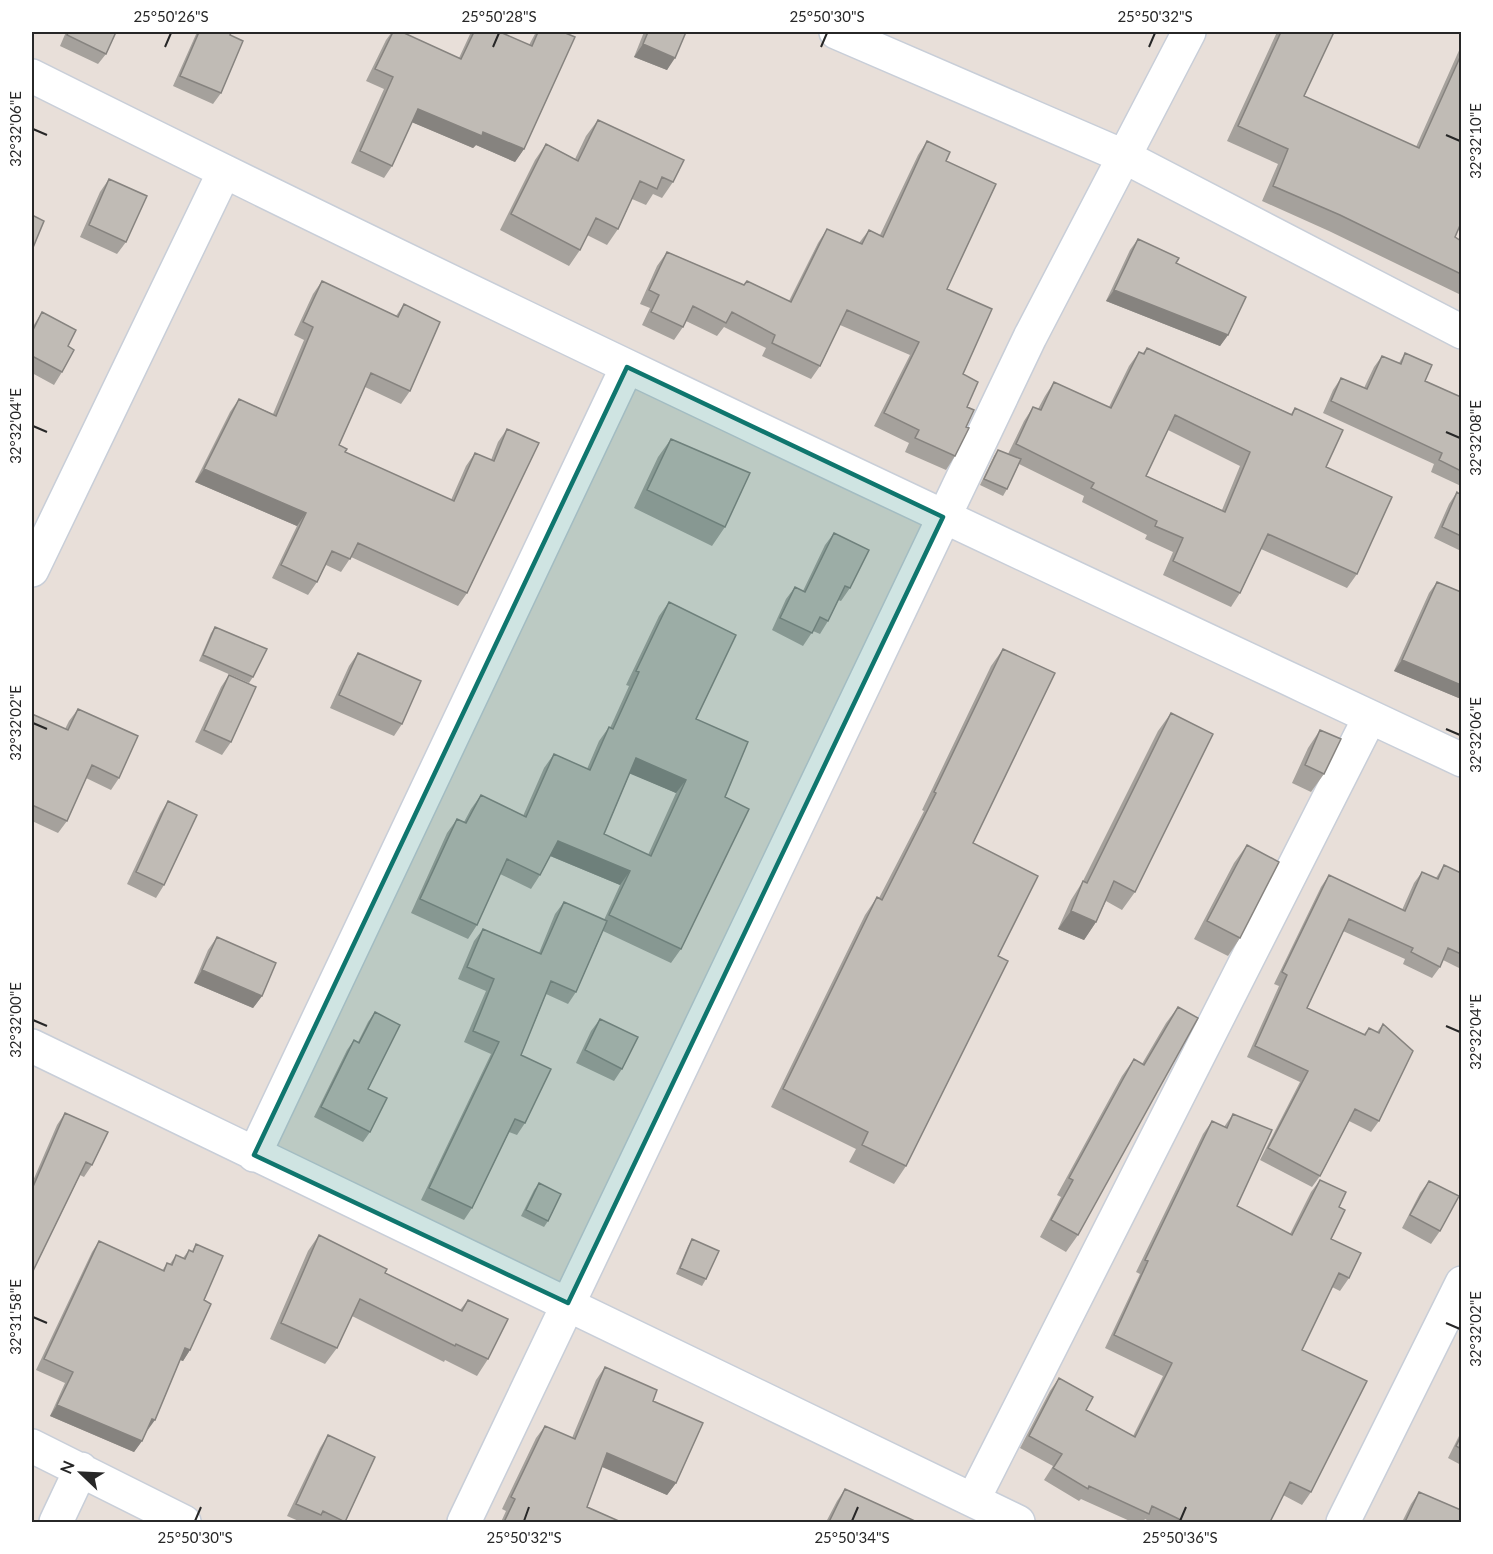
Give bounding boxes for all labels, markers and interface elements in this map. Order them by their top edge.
text: 25°50'26"S [133,7,209,25]
text: 25°50'28"S [461,7,537,25]
text: 25°50'30"S [789,7,865,25]
text: 25°50'32"S [1117,7,1193,25]
text: 32°32'06"E [6,91,24,167]
text: 32°32'10"E [1466,103,1484,179]
text: 32°32'04"E [6,388,24,464]
text: 32°32'08"E [1466,400,1484,476]
text: 32°32'02"E [6,685,24,761]
text: 32°32'06"E [1466,697,1484,773]
text: 32°32'00"E [6,982,24,1058]
text: 32°32'04"E [1466,994,1484,1070]
text: 32°31'58"E [6,1279,24,1355]
text: 32°32'02"E [1466,1291,1484,1367]
north arrow [51,1443,111,1503]
text: N [56,1458,78,1476]
text: 25°50'30"S [157,1528,233,1546]
text: 25°50'32"S [486,1528,562,1546]
text: 25°50'34"S [814,1528,890,1546]
text: 25°50'36"S [1142,1528,1218,1546]

